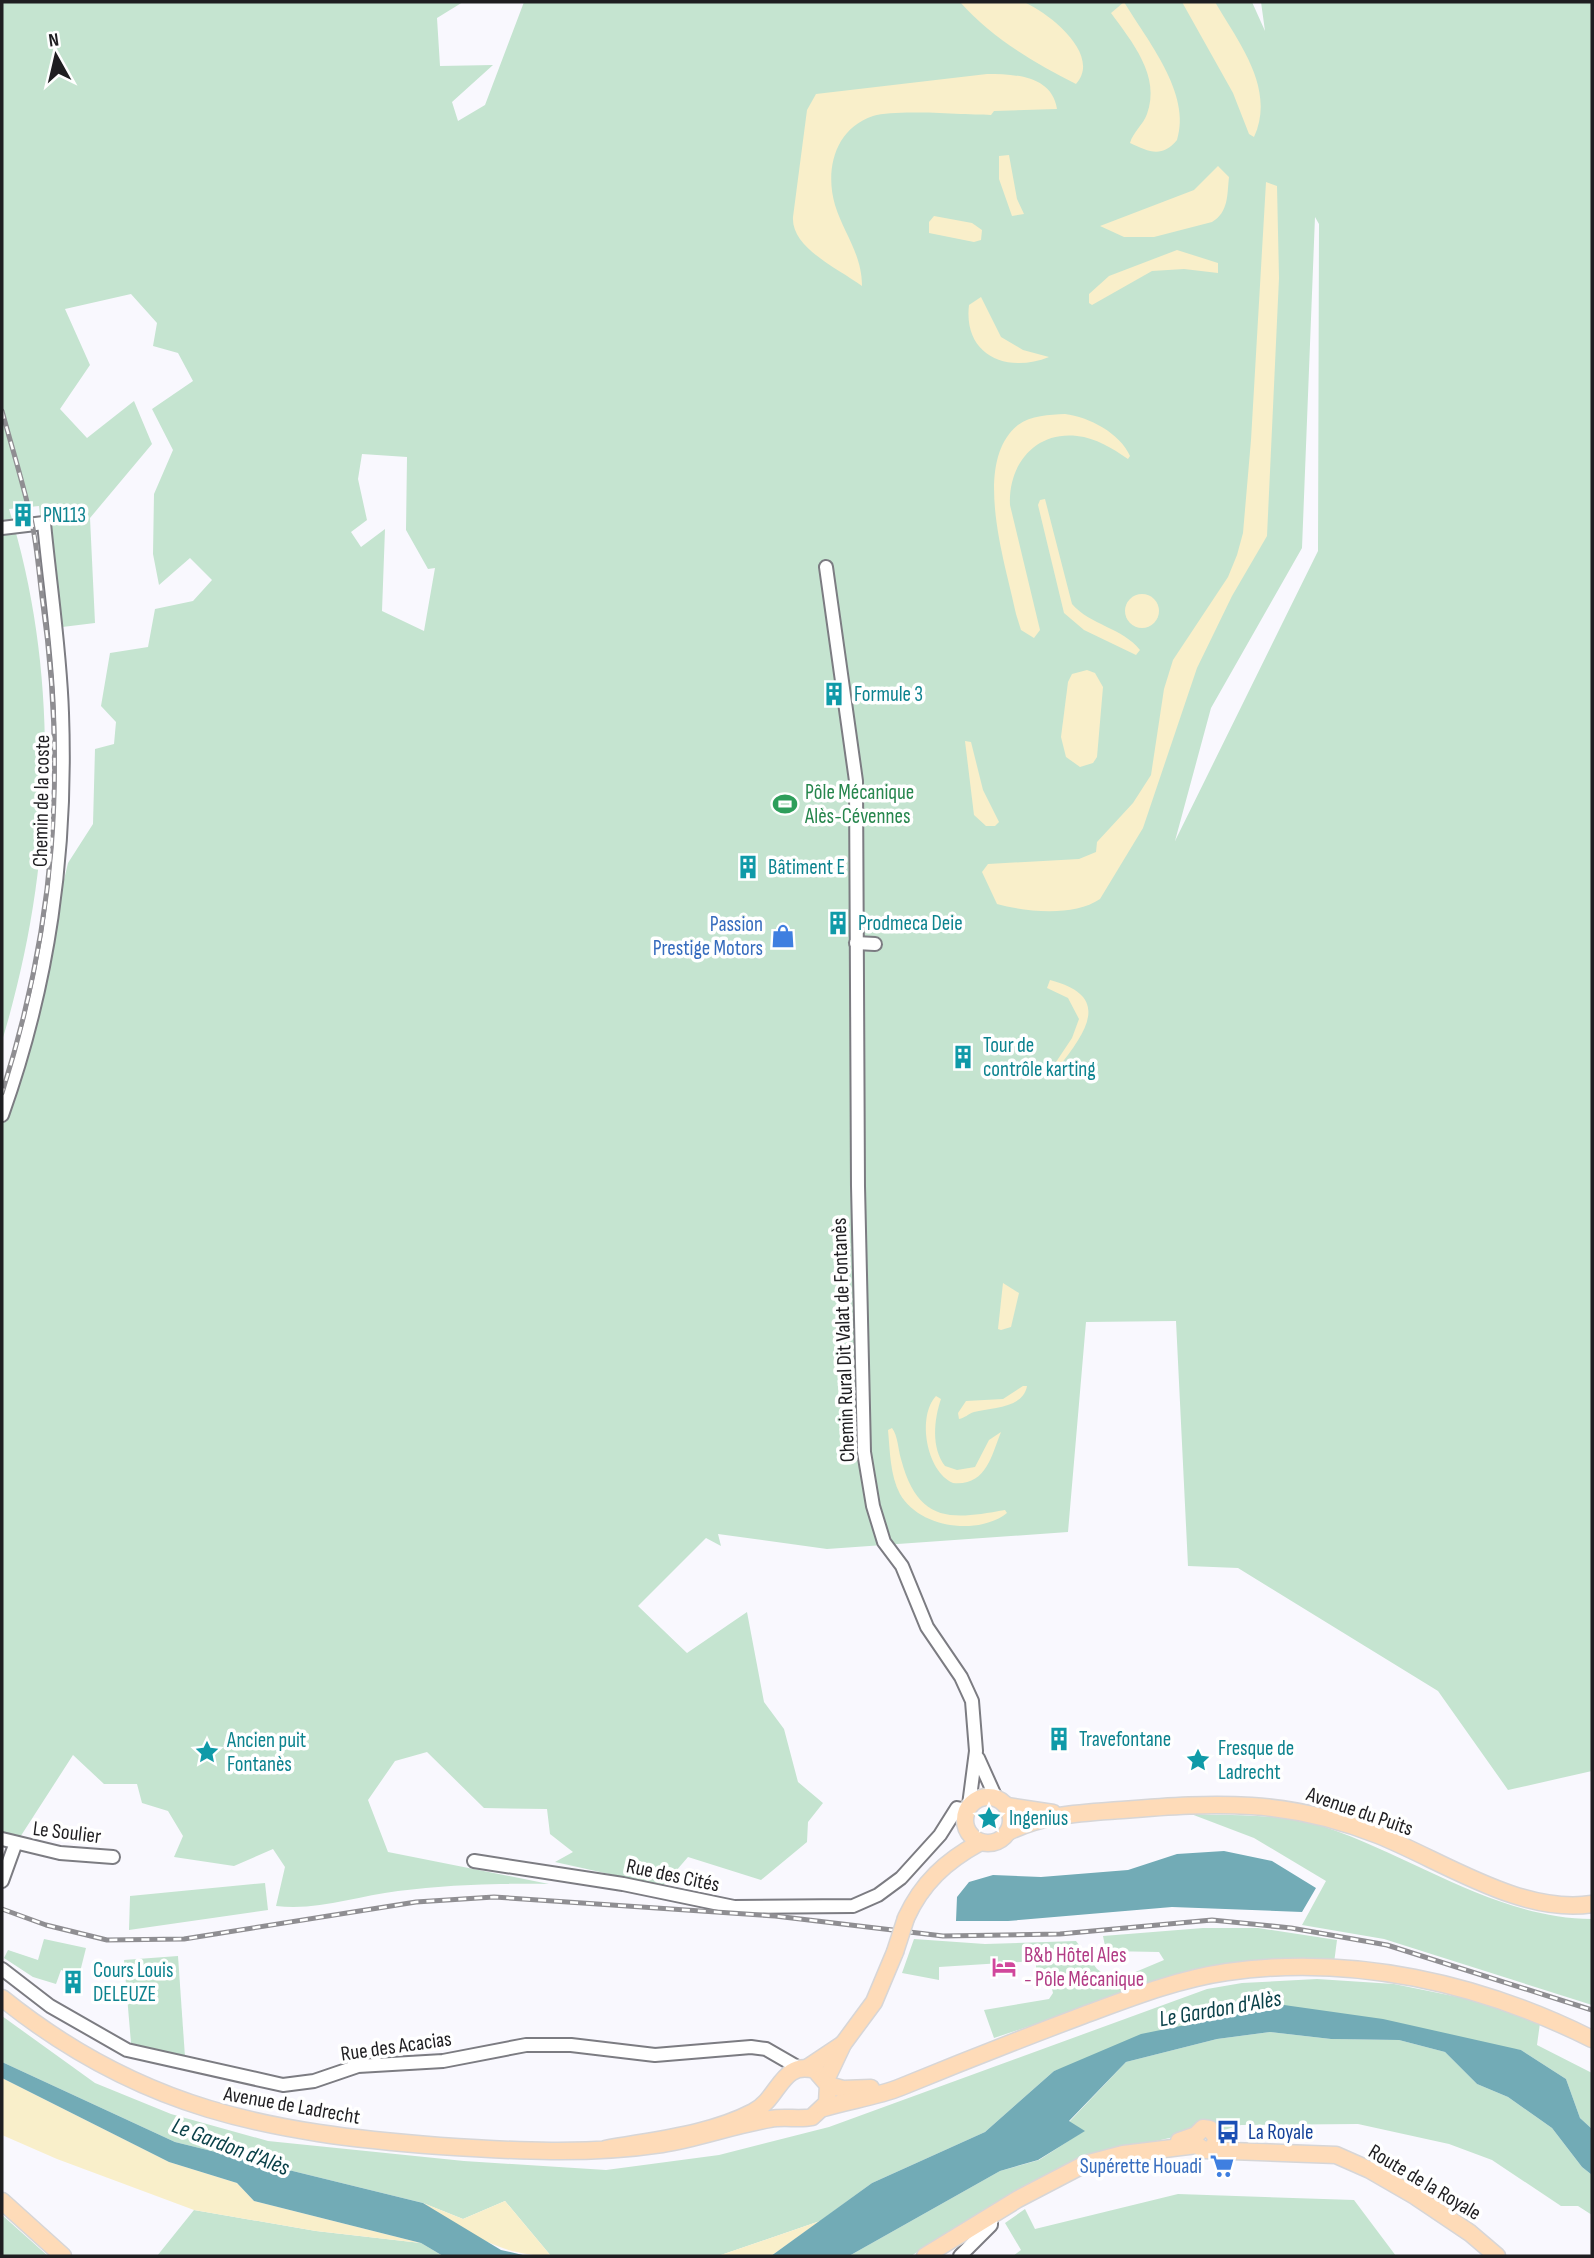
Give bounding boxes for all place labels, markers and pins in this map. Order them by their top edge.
building icon: PN113 [9,501,37,529]
place label: PN113 [43,503,86,528]
building icon: Formule 3 [820,680,848,708]
place label: Formule 3 [854,682,923,707]
place label: Pôle Mécanique Alès-Cévennes [804,780,914,829]
sports icon: Pôle Mécanique Alès-Cévennes [771,790,799,818]
building icon: Bâtiment E [734,853,762,881]
place label: Bâtiment E [768,855,845,880]
building icon: Prodmeca Deie [824,909,852,937]
place label: Prodmeca Deie [858,911,963,936]
place label: Passion Prestige Motors [653,912,763,961]
shop icon: Passion Prestige Motors [769,922,797,950]
place label: Tour de contrôle karting [983,1033,1096,1082]
building icon: Tour de contrôle karting [949,1043,977,1071]
building icon: Travefontane [1045,1725,1073,1753]
place label: Travefontane [1079,1727,1171,1752]
place label: Ancien puit Fontanès [226,1728,306,1777]
place label: Fresque de Ladrecht [1218,1736,1294,1785]
place icon: Ancien puit Fontanès [193,1738,221,1766]
place icon: Fresque de Ladrecht [1184,1746,1212,1774]
place icon: Ingenius [975,1804,1003,1832]
place label: Ingenius [1009,1806,1068,1831]
place label: B&b Hôtel Ales - Pôle Mécanique [1024,1943,1144,1992]
hotel icon: B&b Hôtel Ales - Pôle Mécanique [990,1953,1018,1981]
place label: Cours Louis DELEUZE [93,1958,174,2007]
building icon: Cours Louis DELEUZE [59,1968,87,1996]
bus stop icon: La Royale [1214,2118,1242,2146]
place label: La Royale [1248,2120,1313,2145]
supermarket icon: Supérette Houadi [1208,2152,1236,2180]
place label: Supérette Houadi [1080,2154,1202,2179]

